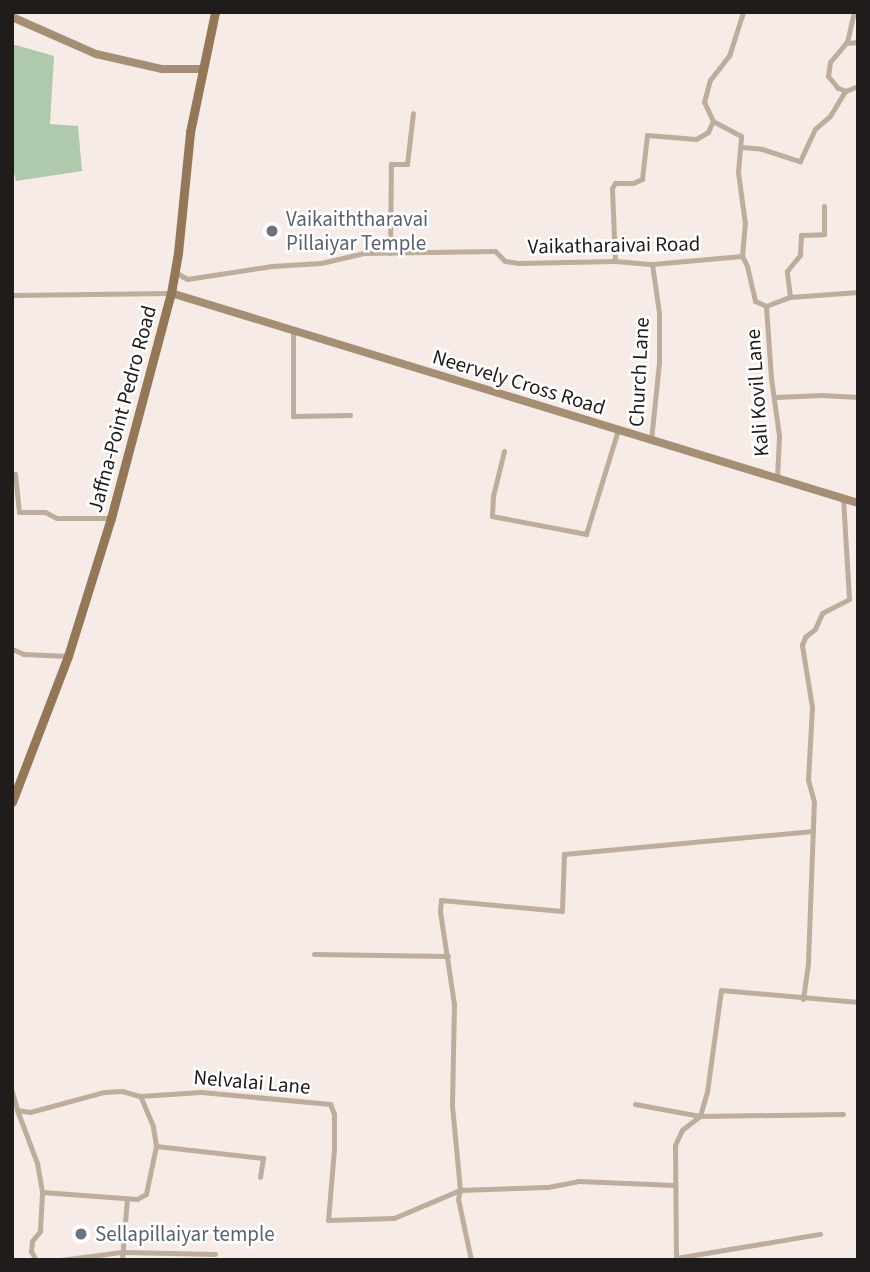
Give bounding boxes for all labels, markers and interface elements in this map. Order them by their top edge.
place label: Vaikaiththaravai Pillaiyar Temple [286,206,428,256]
marker: Vaikaiththaravai Pillaiyar Temple [264,223,280,239]
street label: Vaikatharaivai Road [527,231,701,259]
street label: Jaffna-Point Pedro Road [82,303,162,515]
street label: Church Lane [624,317,654,427]
street label: Kali Kovil Lane [740,328,774,458]
street label: Neervely Cross Road [430,344,608,420]
street label: Nelvalai Lane [192,1064,312,1100]
place label: Sellapillaiyar temple [95,1221,275,1247]
marker: Sellapillaiyar temple [73,1226,89,1242]

